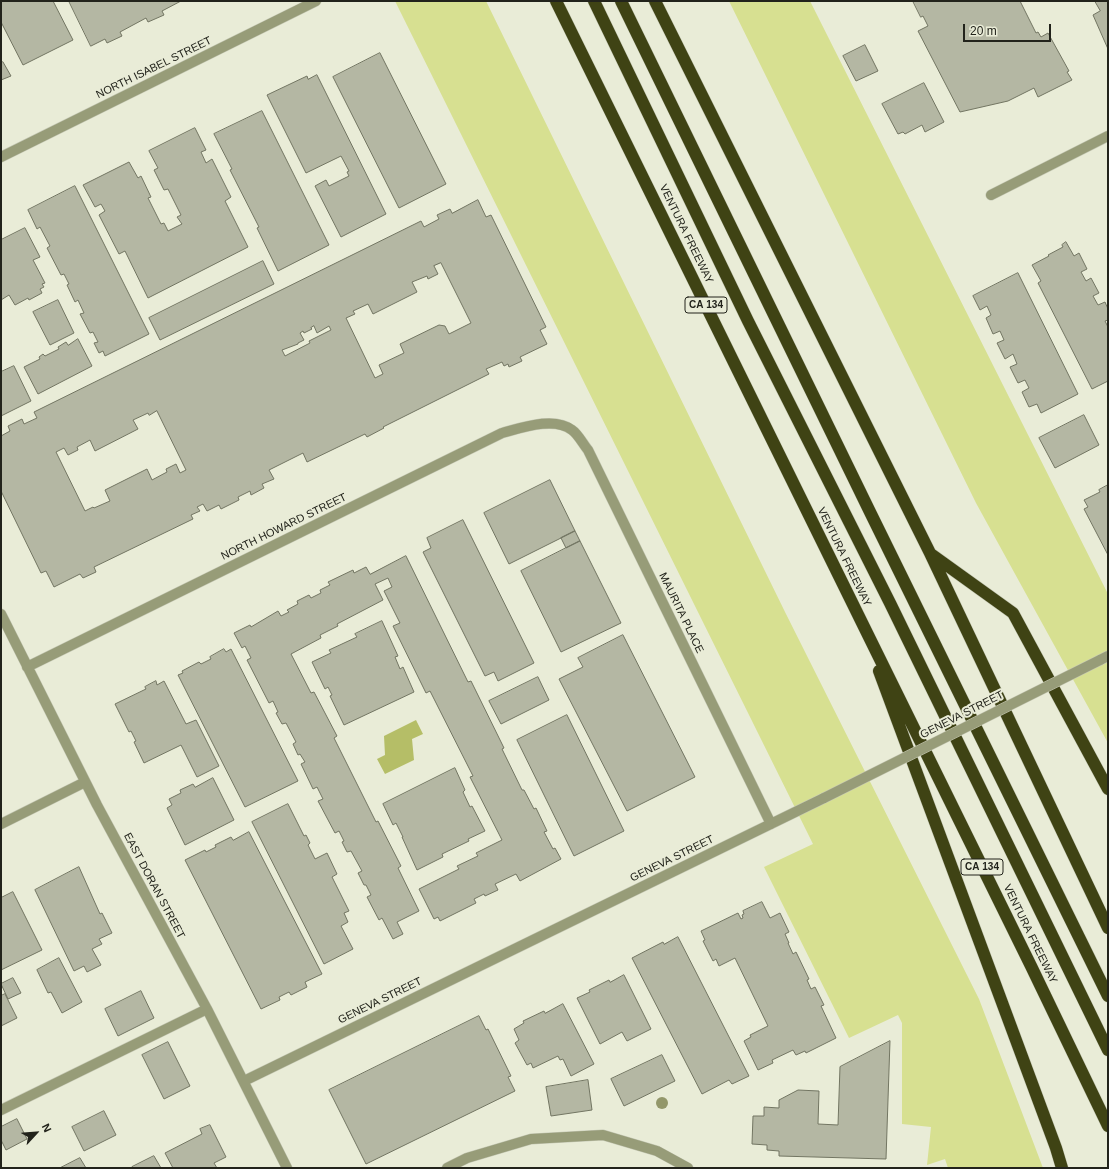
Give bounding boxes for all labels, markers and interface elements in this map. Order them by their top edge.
scale bar [965,16,1053,42]
text: 20 m [970,24,997,38]
street label: NORTH ISABEL STREET [94,34,214,102]
street label: VENTURA FREEWAY [656,182,716,286]
road number: CA 134 [685,297,727,313]
street label: NORTH HOWARD STREET [219,491,349,563]
street label: VENTURA FREEWAY [814,505,874,609]
street label: MAURITA PLACE [656,571,706,655]
street label: GENEVA STREET [918,688,1006,742]
street label: EAST DORAN STREET [120,831,188,941]
street label: GENEVA STREET [628,833,716,885]
road number: CA 134 [961,859,1003,875]
street label: VENTURA FREEWAY [1000,882,1060,986]
street label: GENEVA STREET [336,975,424,1027]
north arrow [16,1113,56,1153]
text: N [40,1122,54,1134]

